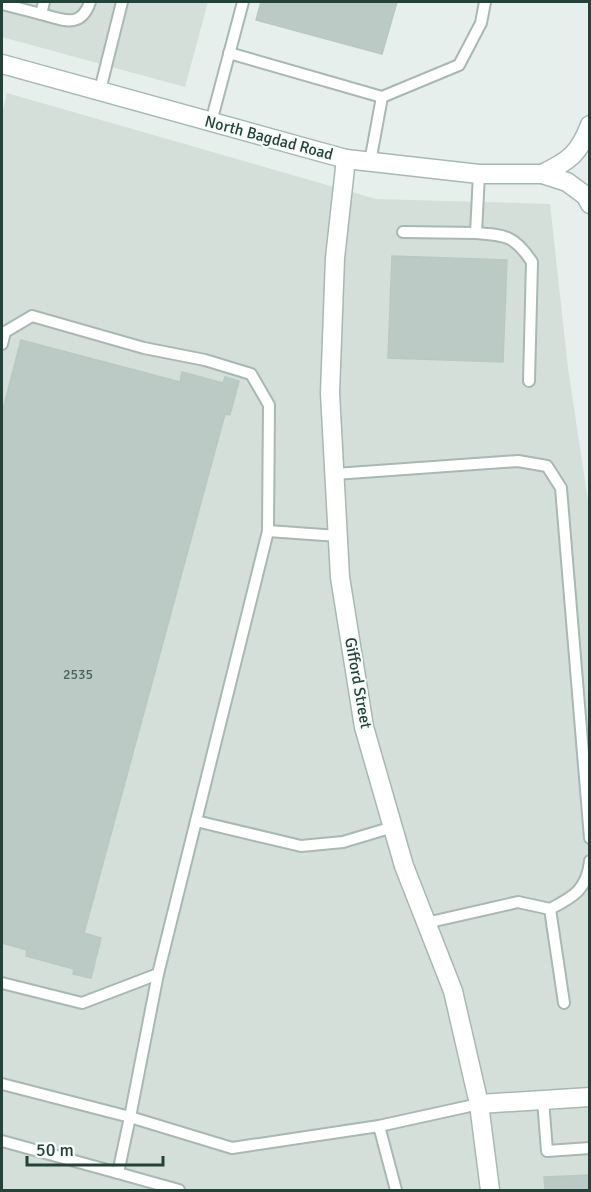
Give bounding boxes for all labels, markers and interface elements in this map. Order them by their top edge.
street label: North Bagdad Road [203,111,335,165]
street label: Gifford Street [340,636,376,731]
house number: 2535 [63,666,93,683]
scale bar [27,1129,164,1167]
text: 50 m [36,1139,74,1161]

